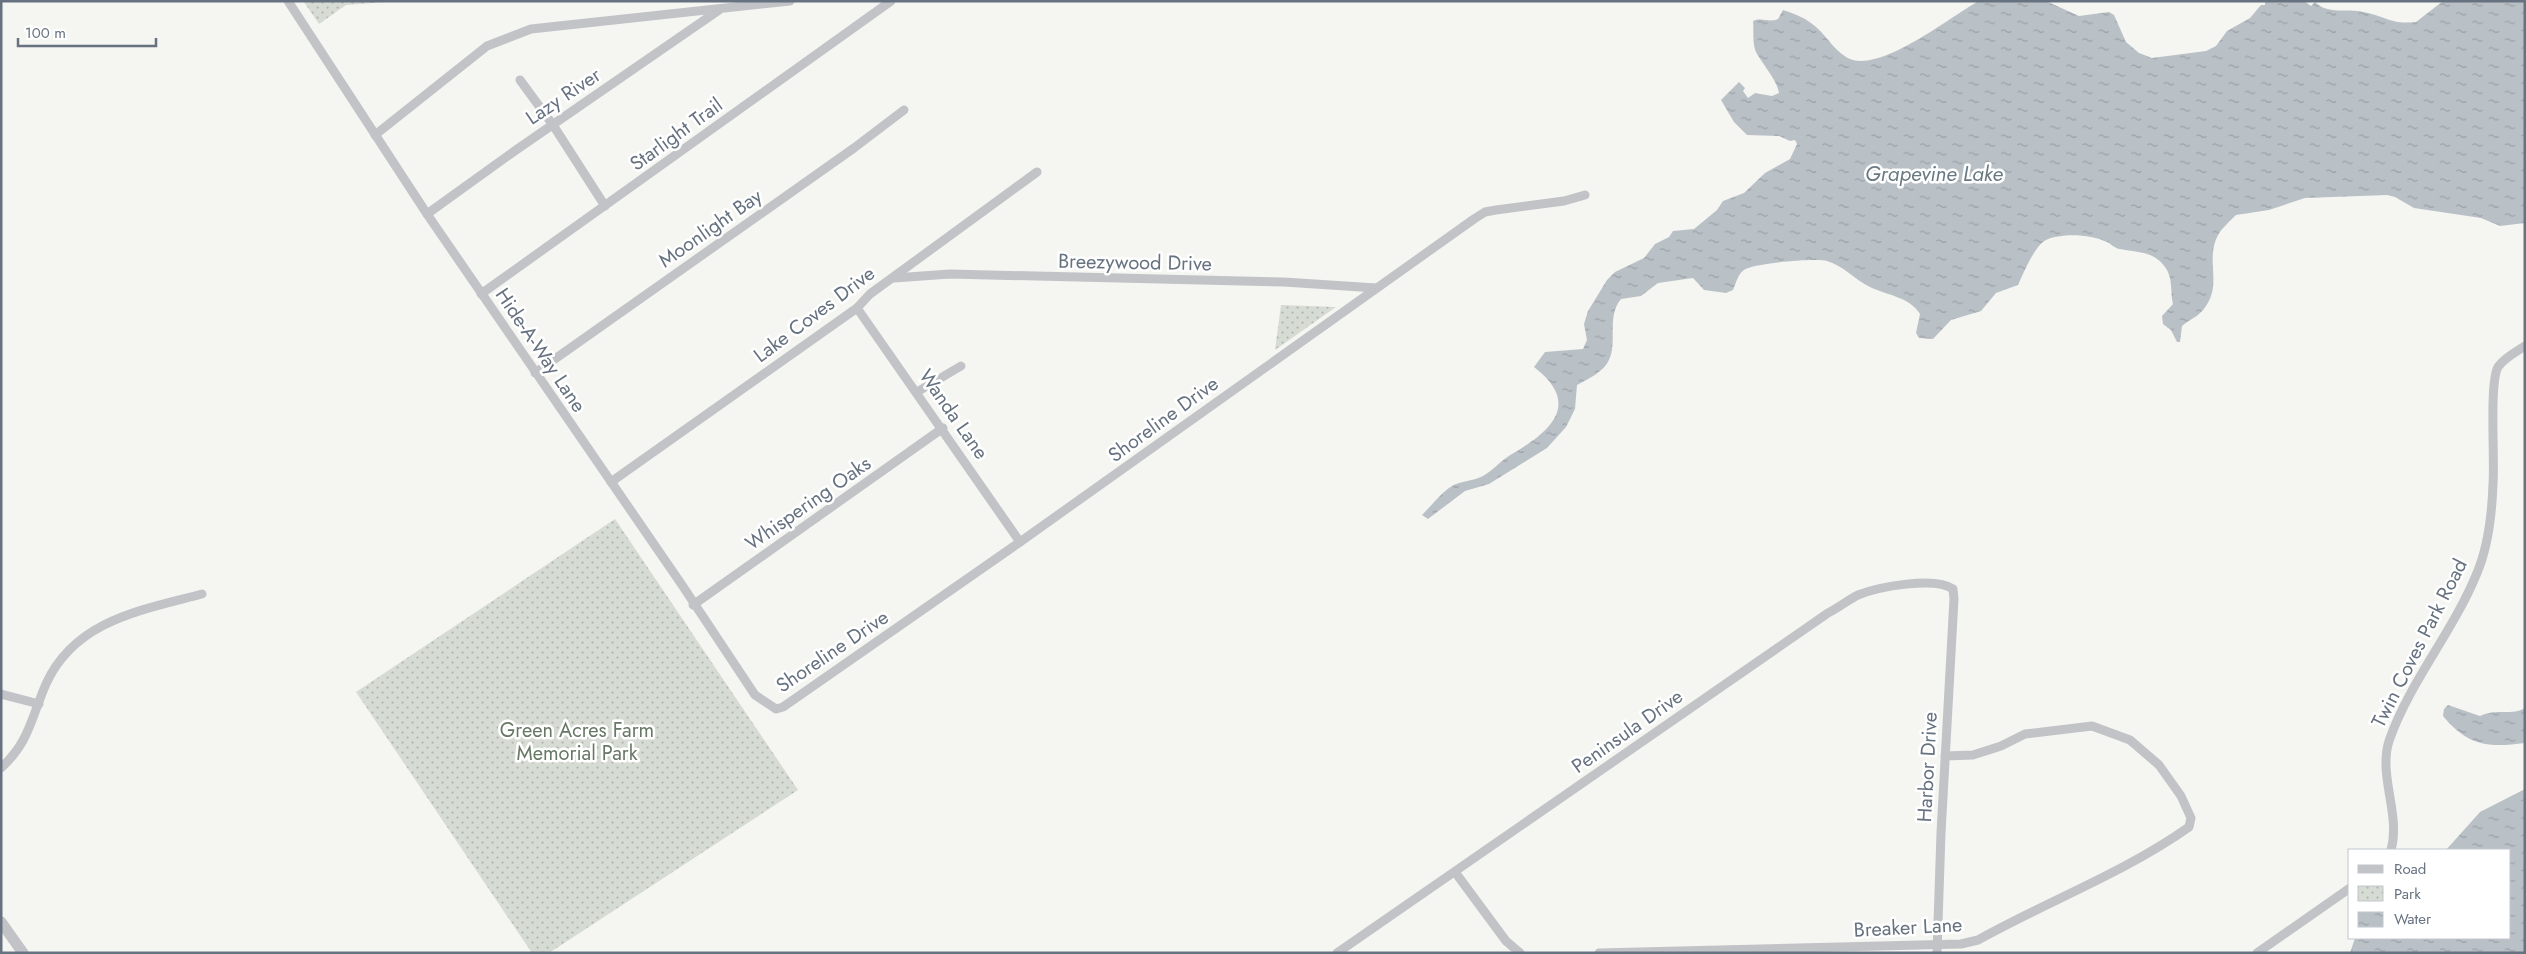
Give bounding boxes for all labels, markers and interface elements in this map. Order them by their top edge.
scale bar [18,15,155,47]
text: 100 m [25,22,66,44]
street label: Lazy River [520,61,607,132]
street label: Starlight Trail [624,91,729,178]
water label: Grapevine Lake [1865,159,2003,189]
street label: Moonlight Bay [653,182,768,275]
street label: Breezywood Drive [1058,247,1212,278]
street label: Lake Coves Drive [748,259,881,370]
street label: Hide-A-Way Lane [488,282,593,418]
street label: Wanda Lane [912,363,995,465]
street label: Shoreline Drive [1102,369,1225,469]
street label: Whispering Oaks [740,449,877,558]
street label: Twin Coves Park Road [2364,554,2475,733]
street label: Shoreline Drive [770,603,894,700]
street label: Peninsula Drive [1566,682,1689,781]
street label: Harbor Drive [1910,711,1945,823]
park label: Green Acres Farm Memorial Park [500,716,654,768]
legend [2348,849,2511,939]
text: Road [2394,858,2426,880]
text: Park [2394,883,2421,905]
text: Water [2394,908,2432,930]
street label: Breaker Lane [1853,910,1963,945]

